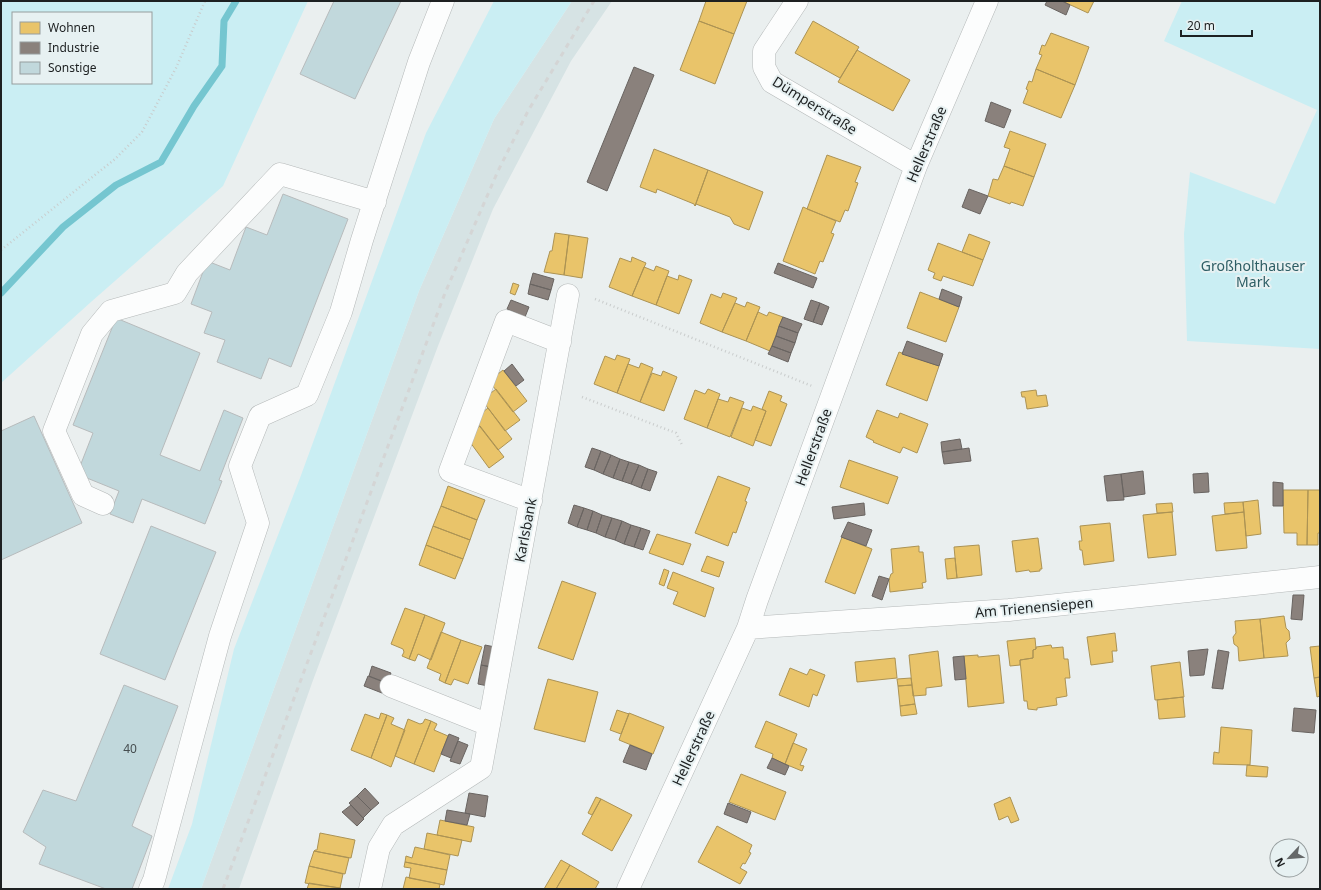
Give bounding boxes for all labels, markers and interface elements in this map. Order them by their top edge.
legend [12,12,152,84]
scale bar [1181,12,1252,38]
text: 20 m [1187,17,1215,34]
text: Wohnen [48,19,95,36]
text: Industrie [48,39,99,56]
text: Sonstige [48,59,97,76]
street label: Dümperstraße [769,71,861,139]
street label: Hellerstraße [901,103,951,185]
park label: Großholthauser Mark [1201,256,1305,291]
street label: Hellerstraße [790,406,836,488]
street label: Karlsbank [509,496,541,564]
street label: Am Trienensiepen [974,592,1094,622]
street label: Hellerstraße [667,707,719,789]
house number: 40 [123,740,137,757]
north arrow [1269,838,1309,878]
text: N [1271,855,1288,870]

